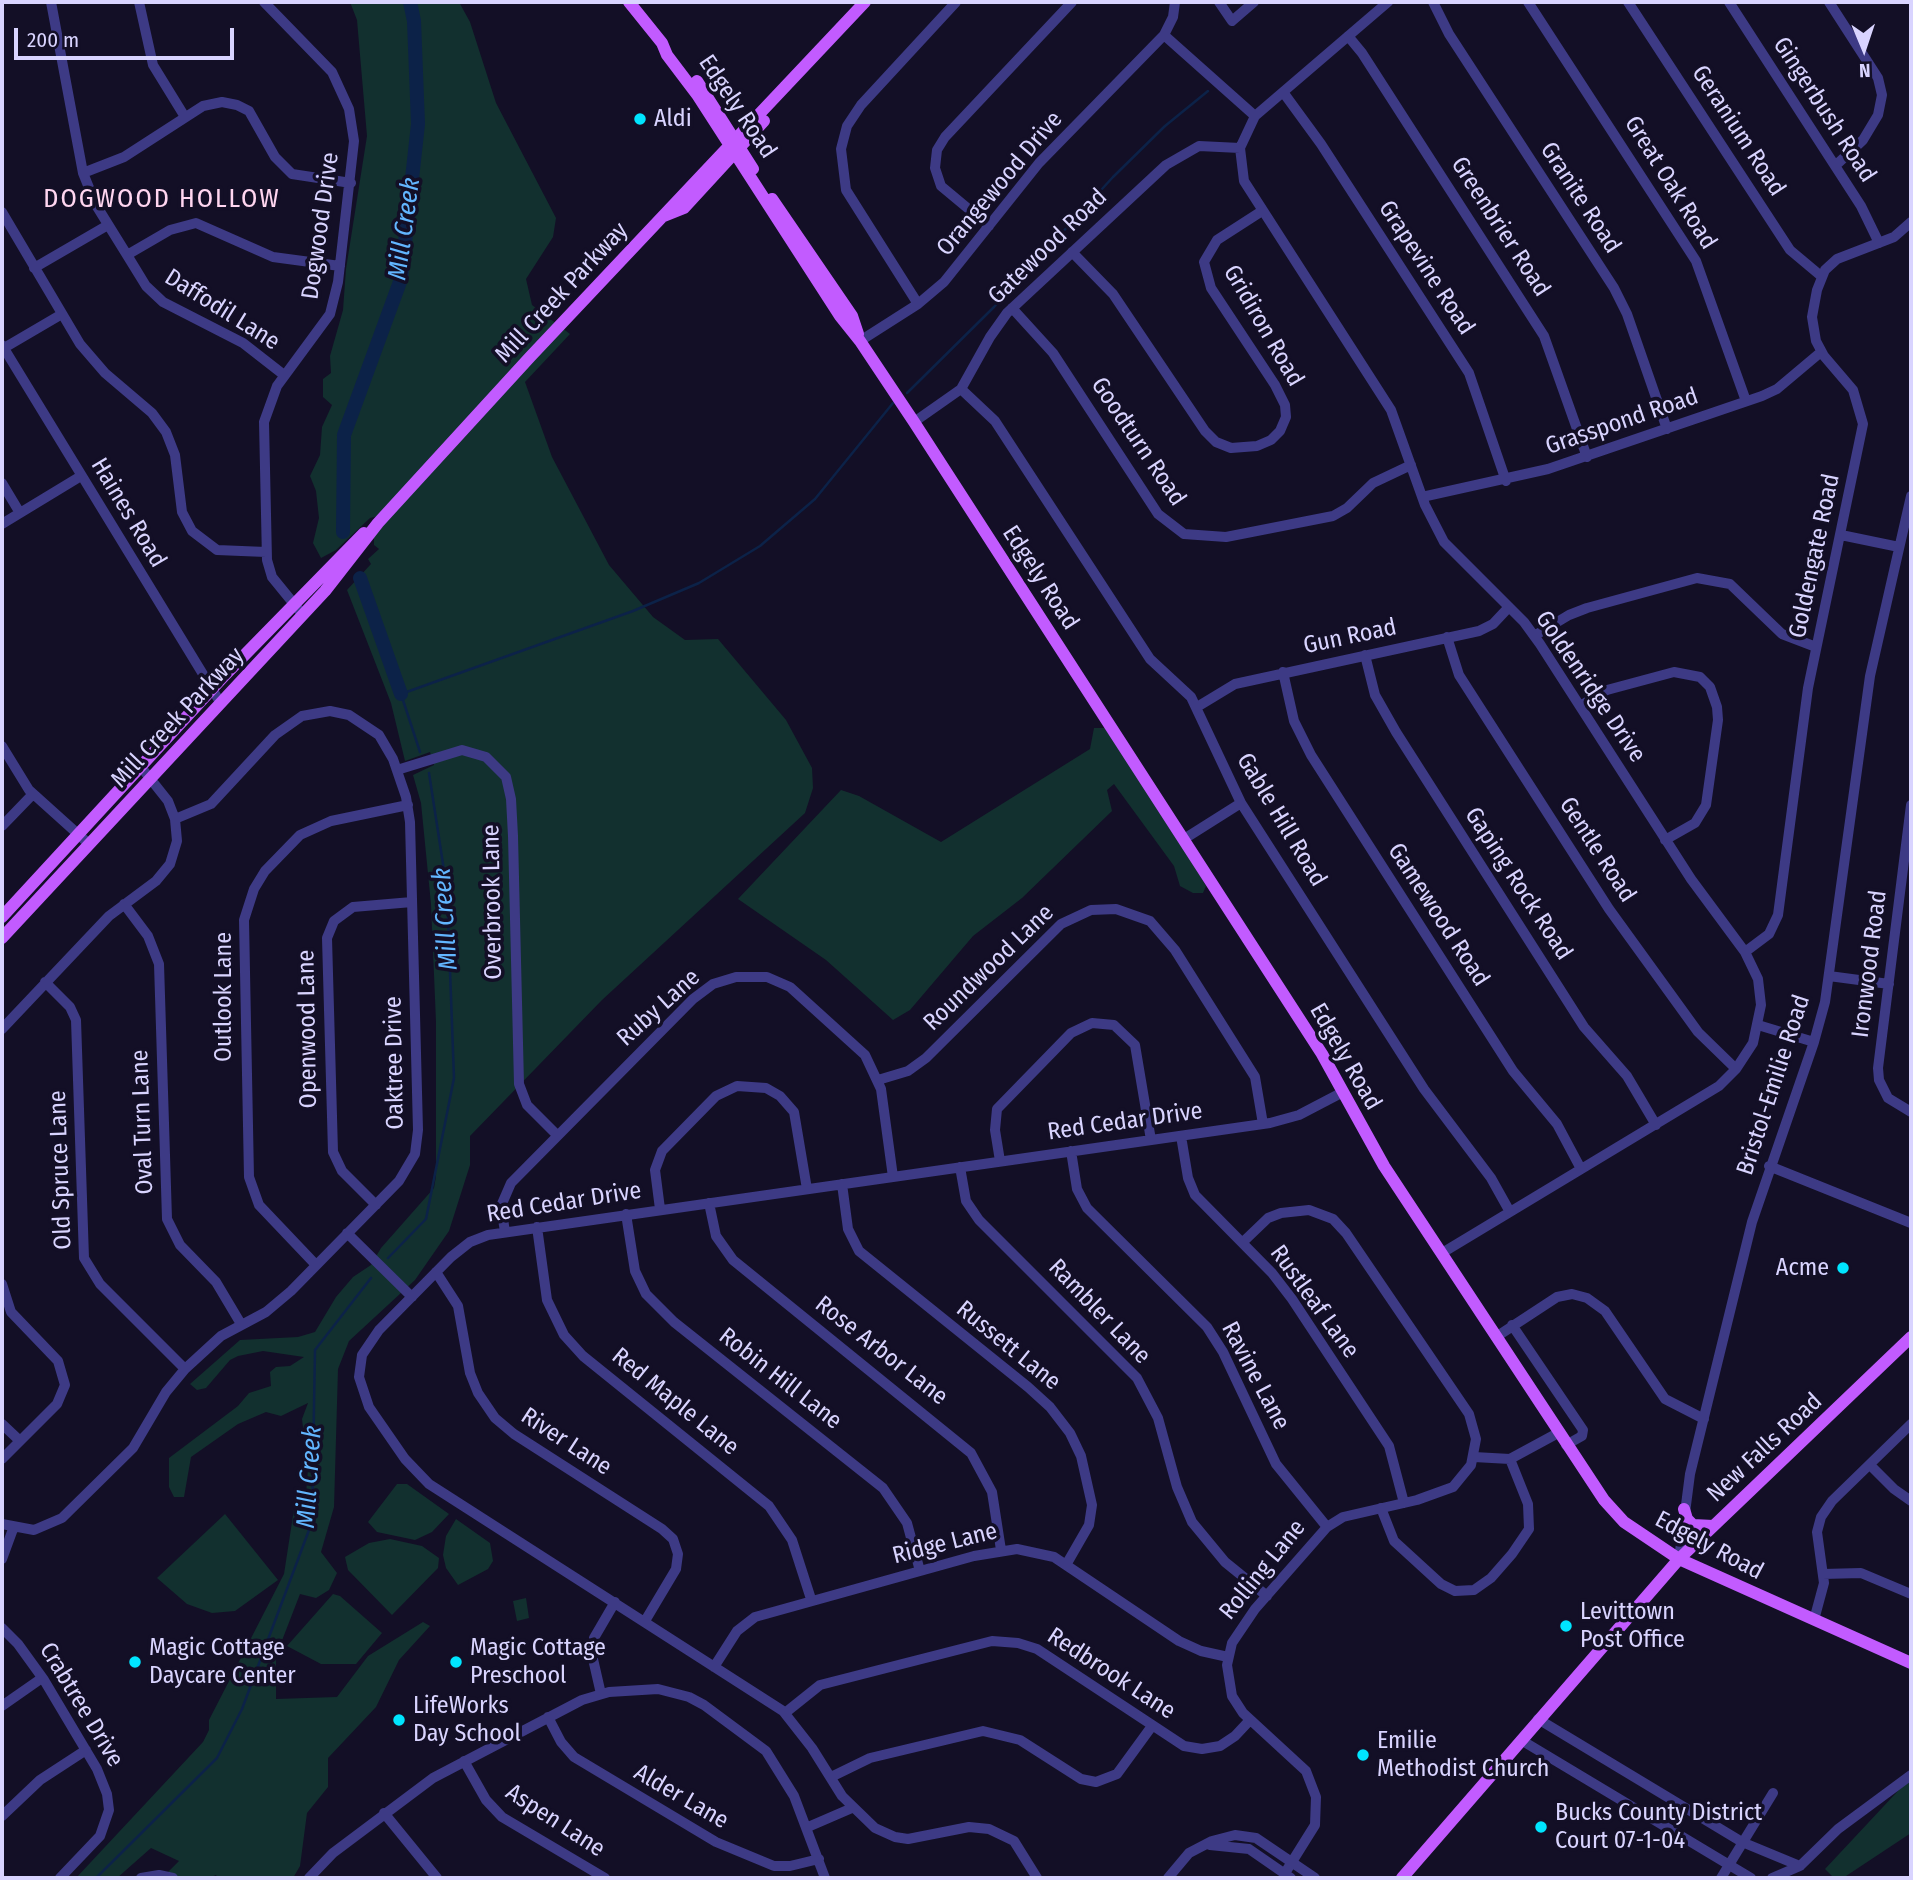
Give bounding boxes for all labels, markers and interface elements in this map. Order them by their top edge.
scale bar [18,14,238,58]
north arrow [1829,14,1899,84]
text: 200 m [27,27,79,53]
street label: Gingerbush Road [1766,32,1882,188]
street label: Edgely Road [692,50,782,164]
text: N [1859,59,1871,82]
street label: Geranium Road [1685,60,1791,202]
place label: Aldi [654,105,692,133]
street label: Orangewood Drive [931,106,1069,262]
marker: Aldi [632,111,648,127]
street label: Great Oak Road [1618,111,1722,255]
street label: Granite Road [1533,137,1627,259]
street label: Dogwood Drive [296,151,346,301]
street label: Greenbrier Road [1444,152,1556,302]
water label: Mill Creek [382,176,428,282]
street label: Gatewood Road [983,183,1113,311]
district label: DOGWOOD HOLLOW [45,184,279,216]
street label: Grapevine Road [1372,195,1480,341]
street label: Mill Creek Parkway [490,217,634,369]
street label: Gridiron Road [1217,260,1309,392]
street label: Daffodil Lane [159,263,285,357]
street label: Goodturn Road [1084,372,1192,512]
street label: Grasspond Road [1542,382,1702,462]
street label: Haines Road [84,453,172,573]
street label: Goldengate Road [1784,471,1846,641]
street label: Edgely Road [996,520,1084,636]
street label: Goldenridge Drive [1529,606,1651,768]
street label: Gun Road [1301,613,1399,661]
street label: Mill Creek Parkway [106,642,250,794]
street label: Gable Hill Road [1230,748,1332,892]
street label: Gentle Road [1552,792,1642,908]
street label: Gaping Rock Road [1458,802,1578,966]
street label: Overbrook Lane [477,824,509,980]
street label: Gamewood Road [1381,838,1495,992]
water label: Mill Creek [427,867,465,971]
street label: Ironwood Road [1847,889,1893,1039]
street label: Roundwood Lane [918,899,1060,1037]
street label: Outlook Lane [210,932,238,1062]
street label: Openwood Lane [292,949,324,1109]
street label: Ruby Lane [612,963,706,1053]
street label: Bristol-Emilie Road [1731,991,1817,1179]
street label: Oaktree Drive [379,996,411,1130]
street label: Edgely Road [1303,998,1387,1116]
street label: Oval Turn Lane [126,1049,160,1195]
street label: Old Spruce Lane [44,1090,78,1250]
street label: Red Cedar Drive [1046,1097,1204,1147]
street label: Red Cedar Drive [485,1177,643,1229]
street label: Rustleaf Lane [1263,1240,1365,1364]
street label: Rambler Lane [1042,1254,1156,1370]
place label: Acme [1776,1254,1829,1282]
marker: Acme [1835,1260,1851,1276]
street label: Rose Arbor Lane [809,1290,953,1412]
street label: Russett Lane [950,1295,1066,1397]
street label: Ravine Lane [1215,1317,1295,1435]
street label: Robin Hill Lane [713,1322,847,1436]
street label: Red Maple Lane [606,1342,744,1462]
street label: New Falls Road [1702,1387,1828,1509]
street label: River Lane [515,1402,617,1482]
water label: Mill Creek [291,1425,329,1529]
street label: Edgely Road [1650,1505,1768,1587]
street label: Rolling Lane [1214,1514,1312,1626]
street label: Ridge Lane [890,1517,1000,1571]
place label: Levittown Post Office [1580,1598,1685,1654]
marker: Levittown Post Office [1558,1618,1574,1634]
street label: Redbrook Lane [1042,1622,1180,1726]
place label: Magic Cottage Daycare Center [149,1634,296,1690]
place label: Magic Cottage Preschool [470,1634,606,1690]
street label: Crabtree Drive [33,1638,129,1772]
marker: Magic Cottage Daycare Center [127,1654,143,1670]
marker: Magic Cottage Preschool [448,1654,464,1670]
place label: LifeWorks Day School [413,1692,521,1748]
marker: LifeWorks Day School [391,1712,407,1728]
place label: Emilie Methodist Church [1377,1727,1549,1783]
marker: Emilie Methodist Church [1355,1747,1371,1763]
street label: Alder Lane [629,1758,733,1836]
street label: Aspen Lane [500,1778,610,1864]
place label: Bucks County District Court 07-1-04 [1555,1799,1762,1855]
marker: Bucks County District Court 07-1-04 [1533,1819,1549,1835]

